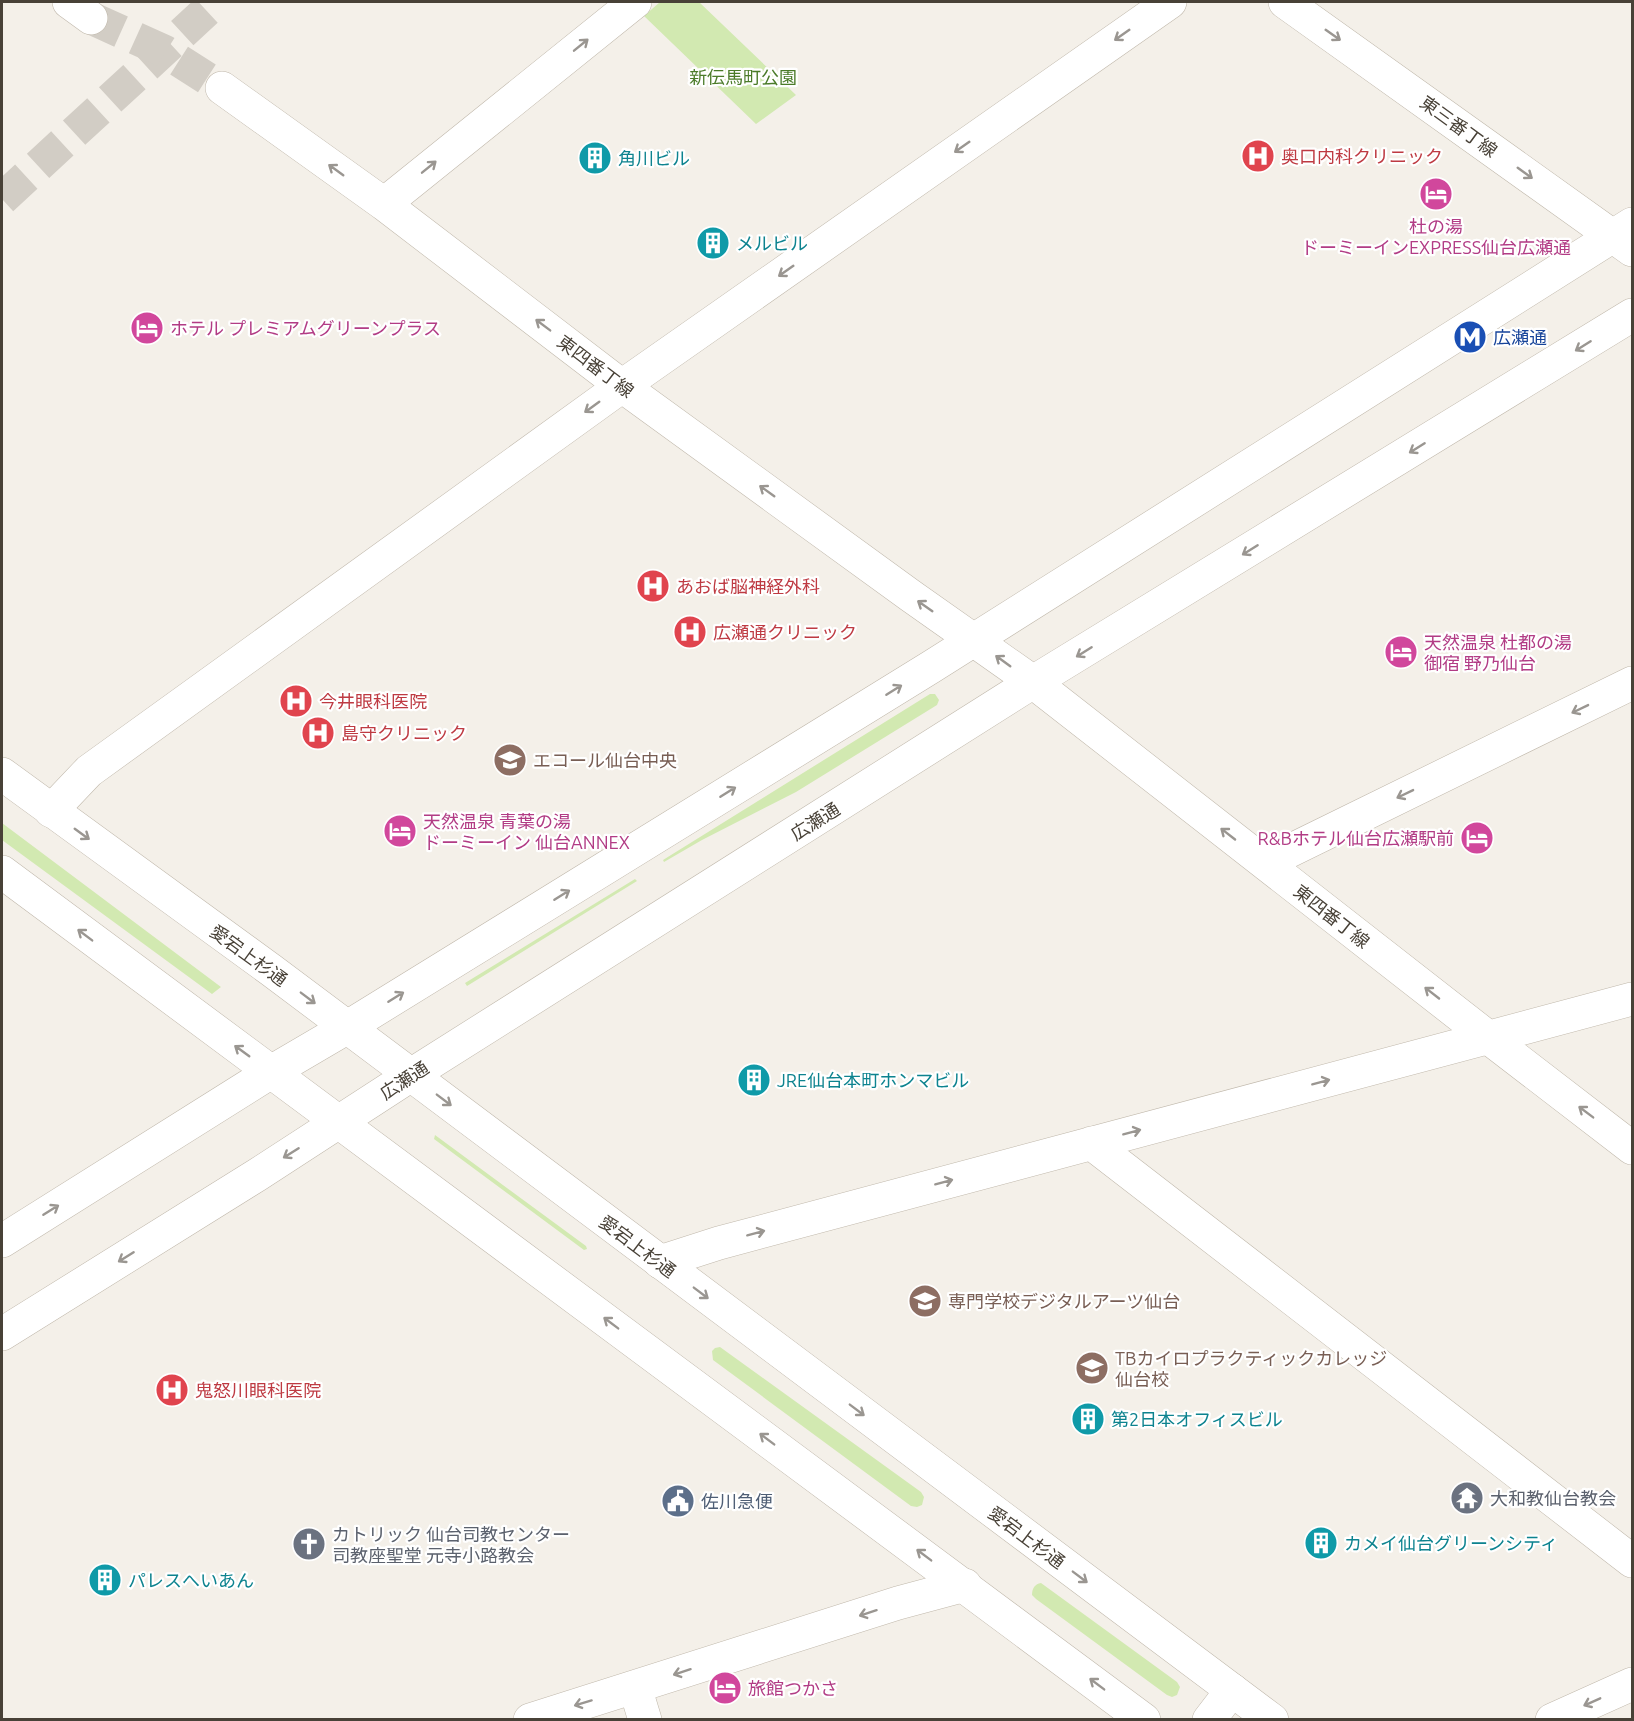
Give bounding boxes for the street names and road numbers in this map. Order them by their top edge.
street label: 東三番丁線 [1417,91,1501,161]
street label: 東四番丁線 [554,331,638,401]
street label: 広瀬通 [787,798,843,844]
street label: 東四番丁線 [1290,880,1374,952]
street label: 愛宕上杉通 [207,920,291,990]
street label: 広瀬通 [376,1057,432,1103]
street label: 愛宕上杉通 [596,1211,680,1281]
street label: 愛宕上杉通 [985,1502,1069,1572]

